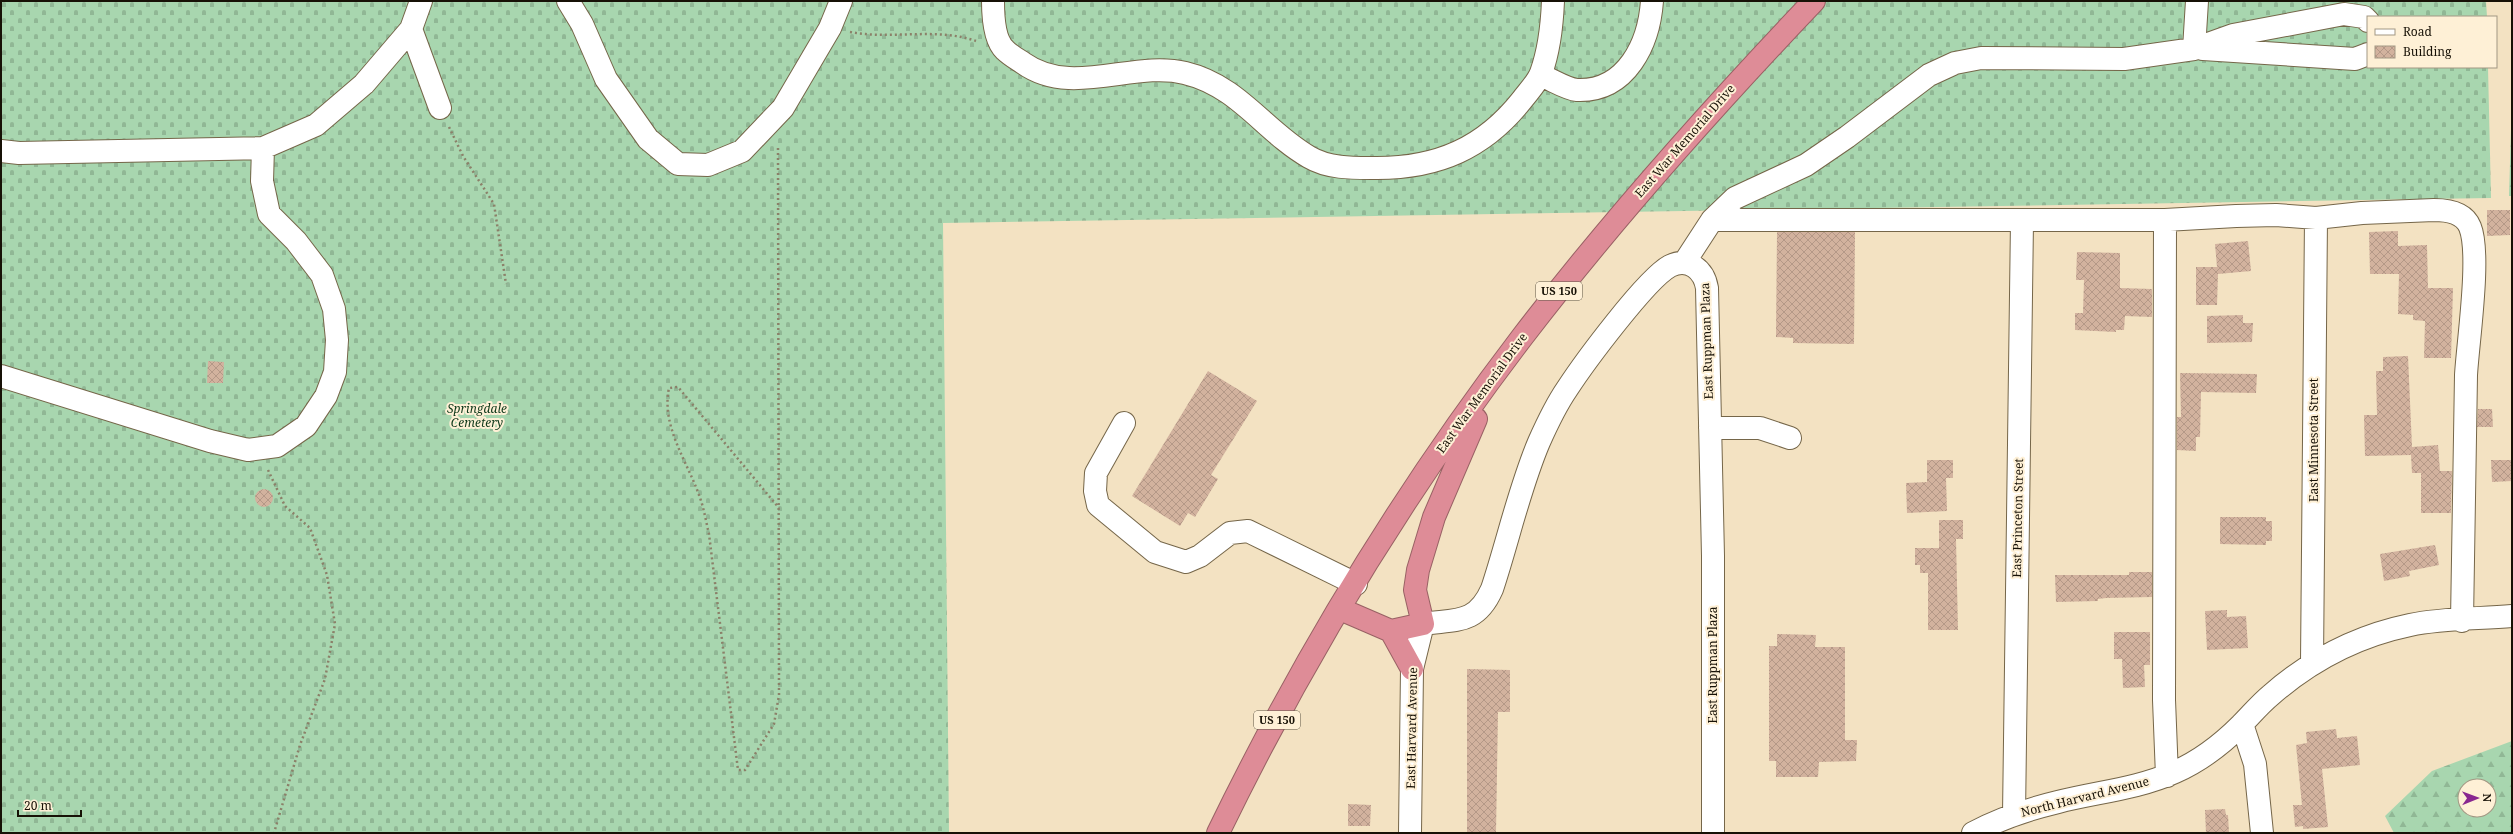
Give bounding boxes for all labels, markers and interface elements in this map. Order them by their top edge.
legend [2367,16,2497,68]
text: Road [2403,23,2433,40]
text: Building [2403,43,2452,60]
street label: East War Memorial Drive [1631,80,1739,201]
road number: US 150 [1536,282,1582,300]
street label: East Ruppman Plaza [1696,282,1717,400]
street label: East War Memorial Drive [1432,329,1531,456]
street label: East Minnesota Street [2305,378,2322,502]
park label: Springdale Cemetery [447,400,507,431]
street label: East Princeton Street [2008,458,2027,578]
street label: East Ruppman Plaza [1704,606,1721,723]
street label: East Harvard Avenue [1402,667,1421,789]
road number: US 150 [1254,711,1300,729]
street label: North Harvard Avenue [2019,772,2151,821]
north arrow [2457,778,2497,818]
scale bar [18,792,81,818]
text: N [2480,793,2495,803]
text: 20 m [24,797,52,814]

